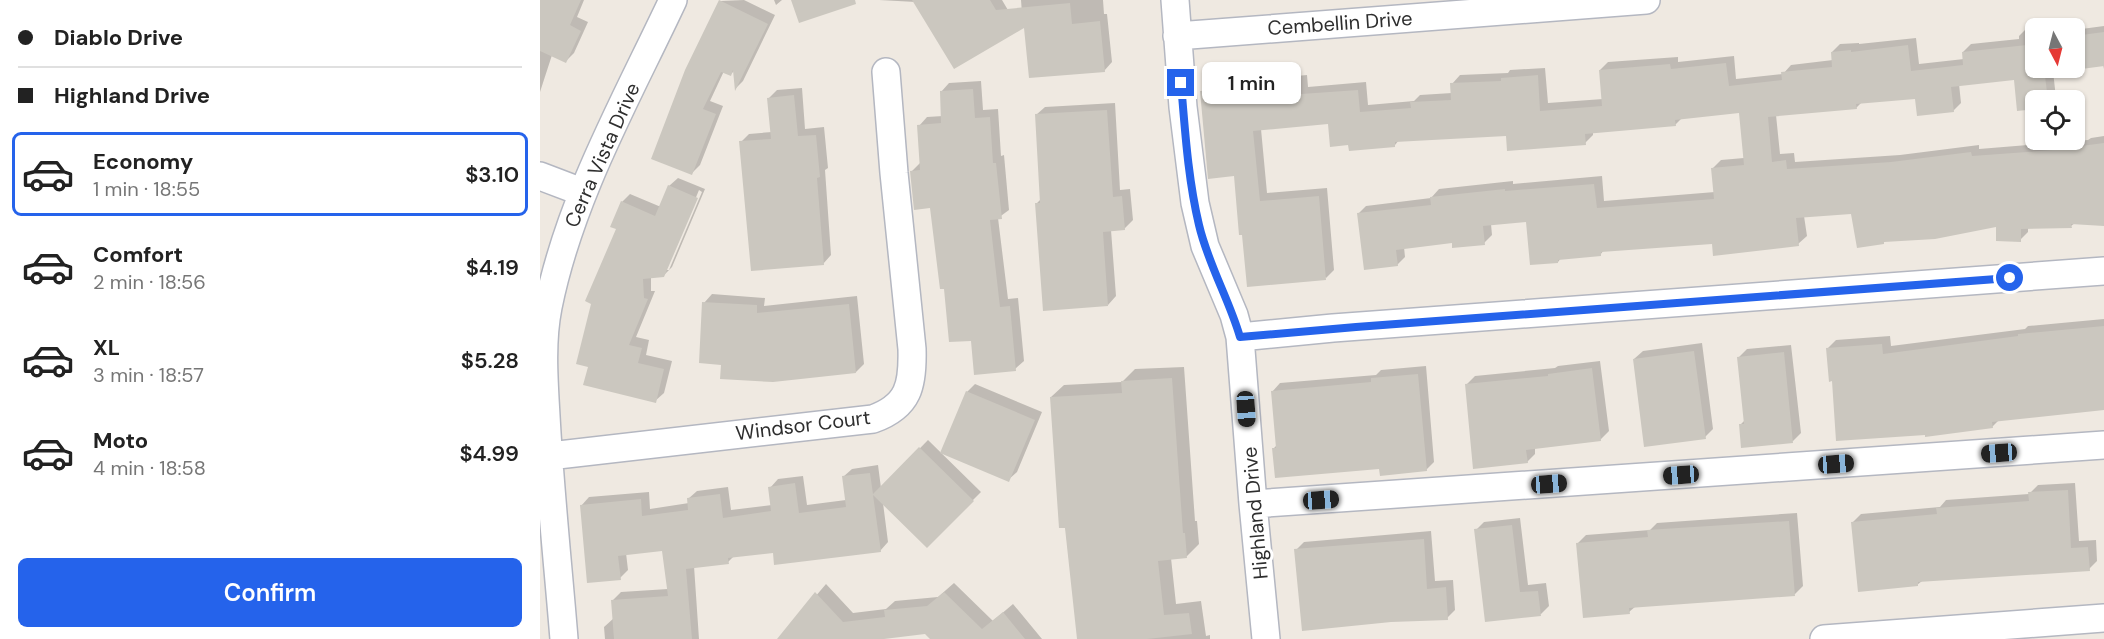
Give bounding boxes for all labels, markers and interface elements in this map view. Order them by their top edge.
street label: Cembellin Drive [1267,5,1413,41]
north arrow [2025,18,2085,78]
map controls [2025,18,2085,150]
text: Diablo Drive [54,23,183,52]
callout: 1 min [1202,62,1301,104]
route end [1167,69,1194,96]
text: 1 min [1228,70,1275,96]
street label: Cerra Vista Drive [558,79,646,231]
text: Highland Drive [54,81,210,110]
button: locate [2025,90,2085,150]
icon: car [21,147,75,201]
text: Economy [93,147,193,176]
text: $3.10 [465,160,519,189]
text: 1 min · 18:55 [93,176,200,202]
icon: car [21,240,75,294]
text: Comfort [93,240,183,269]
text: $4.19 [466,253,519,282]
route start [1996,264,2023,291]
text: 2 min · 18:56 [93,269,206,295]
icon: car [21,333,75,387]
text: XL [93,333,120,362]
text: $5.28 [461,346,519,375]
text: 3 min · 18:57 [93,362,204,388]
car [1236,390,1256,428]
street label: Windsor Court [734,404,872,446]
icon: car [21,426,75,480]
text: Moto [93,426,148,455]
text: $4.99 [459,439,519,468]
car [1980,443,2018,463]
street label: Highland Drive [1236,446,1274,580]
car [1817,454,1855,474]
text: 4 min · 18:58 [93,455,206,481]
car [1662,465,1700,485]
car [1530,474,1568,494]
car [1302,490,1340,510]
button: Confirm [18,558,522,627]

